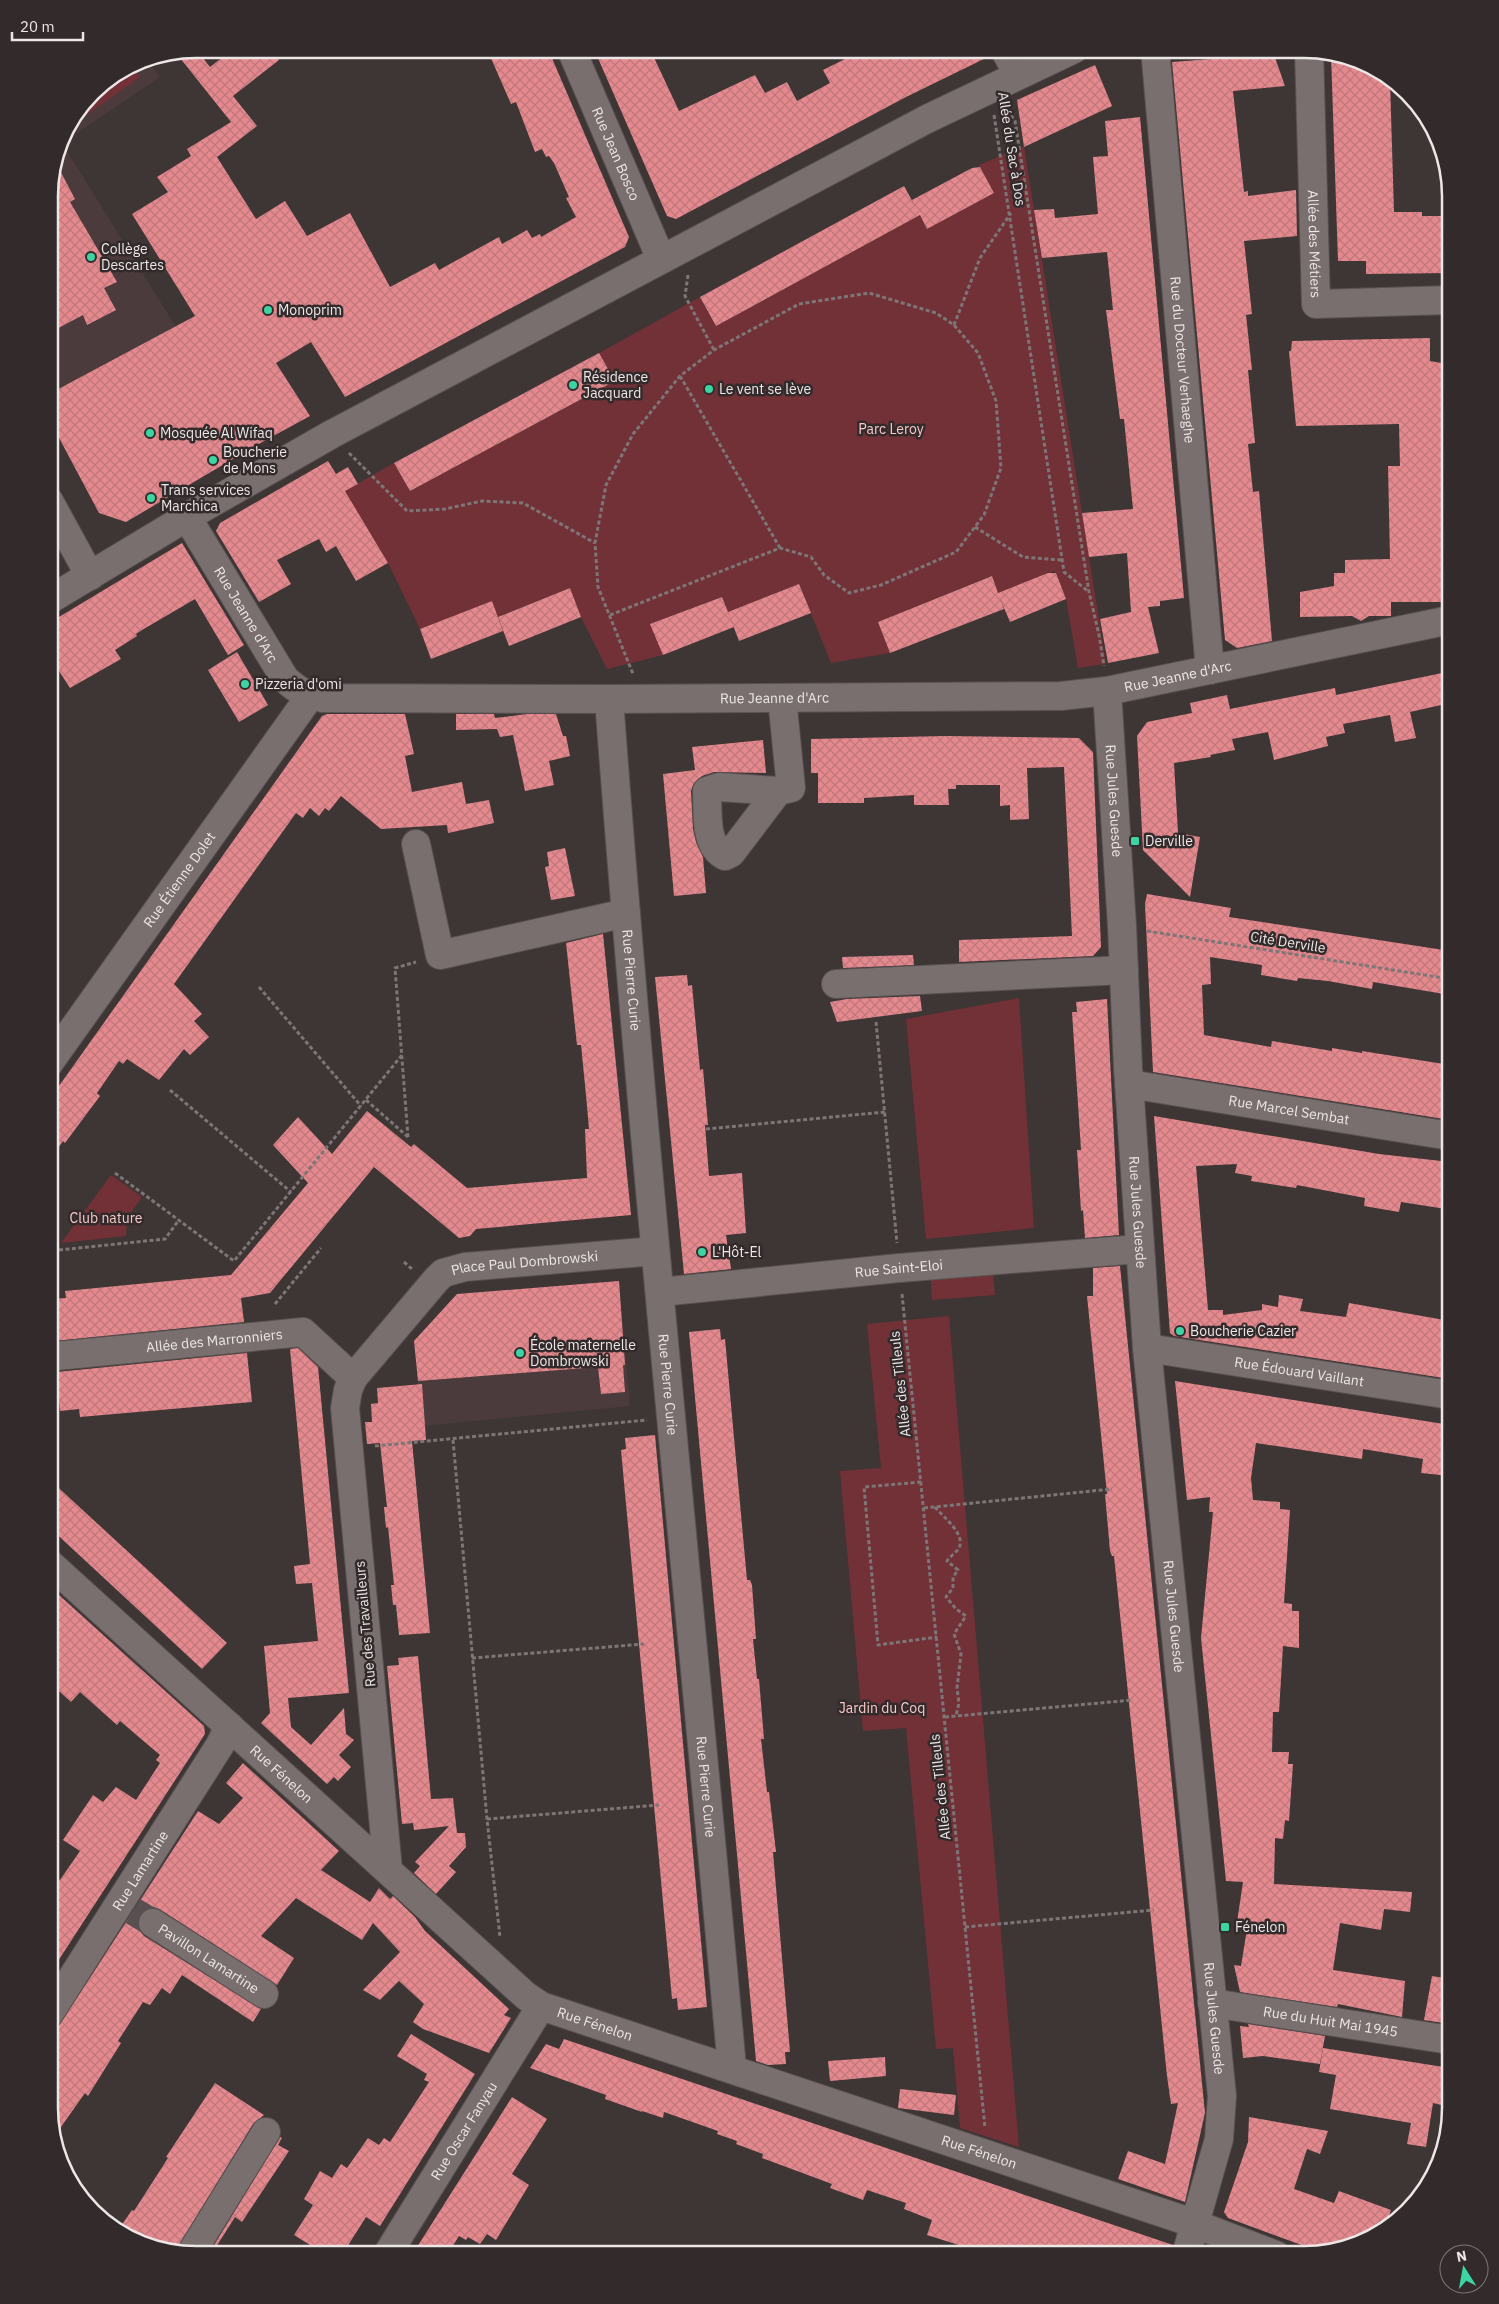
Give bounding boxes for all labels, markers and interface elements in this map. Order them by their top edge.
scale bar [12,10,84,42]
text: 20 m [20,17,55,36]
street label: Allée du Sac à Dos [994,91,1030,208]
street label: Rue Jean Bosco [588,104,644,203]
street label: Allée des Métiers [1304,190,1325,298]
place label: Collège Descartes [101,240,164,274]
marker: Collège Descartes [85,251,97,263]
street label: Rue du Docteur Verhaeghe [1166,275,1199,444]
place label: Monoprim [278,301,342,319]
marker: Monoprim [262,304,274,316]
place label: Résidence Jacquard [583,368,648,402]
marker: Résidence Jacquard [567,379,579,391]
place label: Le vent se lève [719,380,811,398]
marker: Le vent se lève [703,383,715,395]
park label: Parc Leroy [858,420,924,438]
place label: Mosquée Al Wifaq [160,424,273,442]
marker: Mosquée Al Wifaq [144,427,156,439]
place label: Boucherie de Mons [223,443,287,477]
marker: Boucherie de Mons [207,454,219,466]
place label: Trans services Marchica [161,481,251,515]
marker: Trans services Marchica [145,492,157,504]
street label: Rue Jeanne d'Arc [210,563,282,666]
street label: Rue Jeanne d'Arc [1122,657,1233,696]
place label: Pizzeria d'omi [255,675,342,693]
marker: Pizzeria d'omi [239,678,251,690]
street label: Rue Jeanne d'Arc [720,689,829,707]
street label: Rue Jules Guesde [1101,744,1127,858]
street label: Rue Étienne Dolet [139,828,219,931]
place label: Derville [1145,832,1193,850]
marker: Derville [1129,835,1141,847]
street label: Cité Derville [1249,927,1327,957]
street label: Rue Pierre Curie [618,929,645,1032]
street label: Rue Marcel Sembat [1227,1091,1351,1129]
street label: Rue Jules Guesde [1125,1155,1151,1269]
park label: Club nature [70,1209,143,1227]
place label: L'Hôt-El [712,1243,762,1261]
marker: L'Hôt-El [696,1246,708,1258]
street label: Place Paul Dombrowski [449,1247,599,1279]
street label: Rue Saint-Eloi [854,1256,944,1281]
place label: Boucherie Cazier [1190,1322,1296,1340]
street label: Allée des Marronniers [145,1325,284,1356]
marker: Boucherie Cazier [1174,1325,1186,1337]
street label: Allée des Tilleuls [885,1330,915,1438]
street label: Rue Pierre Curie [654,1333,682,1436]
place label: École maternelle Dombrowski [530,1335,636,1370]
marker: École maternelle Dombrowski [514,1347,526,1359]
street label: Rue Édouard Vaillant [1233,1353,1365,1391]
street label: Rue Jules Guesde [1159,1559,1189,1674]
street label: Rue des Travailleurs [351,1560,379,1688]
park label: Jardin du Coq [839,1699,925,1717]
street label: Allée des Tilleuls [925,1733,955,1841]
street label: Rue Pierre Curie [692,1735,720,1839]
street label: Rue Fénelon [246,1741,317,1807]
street label: Rue Lamartine [108,1827,172,1914]
place label: Fénelon [1235,1918,1285,1936]
street label: Pavillon Lamartine [155,1920,263,1998]
marker: Fénelon [1219,1921,1231,1933]
street label: Rue Jules Guesde [1200,1961,1229,2076]
street label: Rue du Huit Mai 1945 [1262,2002,1399,2041]
street label: Rue Fénelon [555,2003,635,2045]
street label: Rue Oscar Fanyau [427,2078,501,2183]
street label: Rue Fénelon [939,2131,1019,2173]
north arrow [1439,2244,1489,2294]
text: N [1455,2246,1468,2266]

